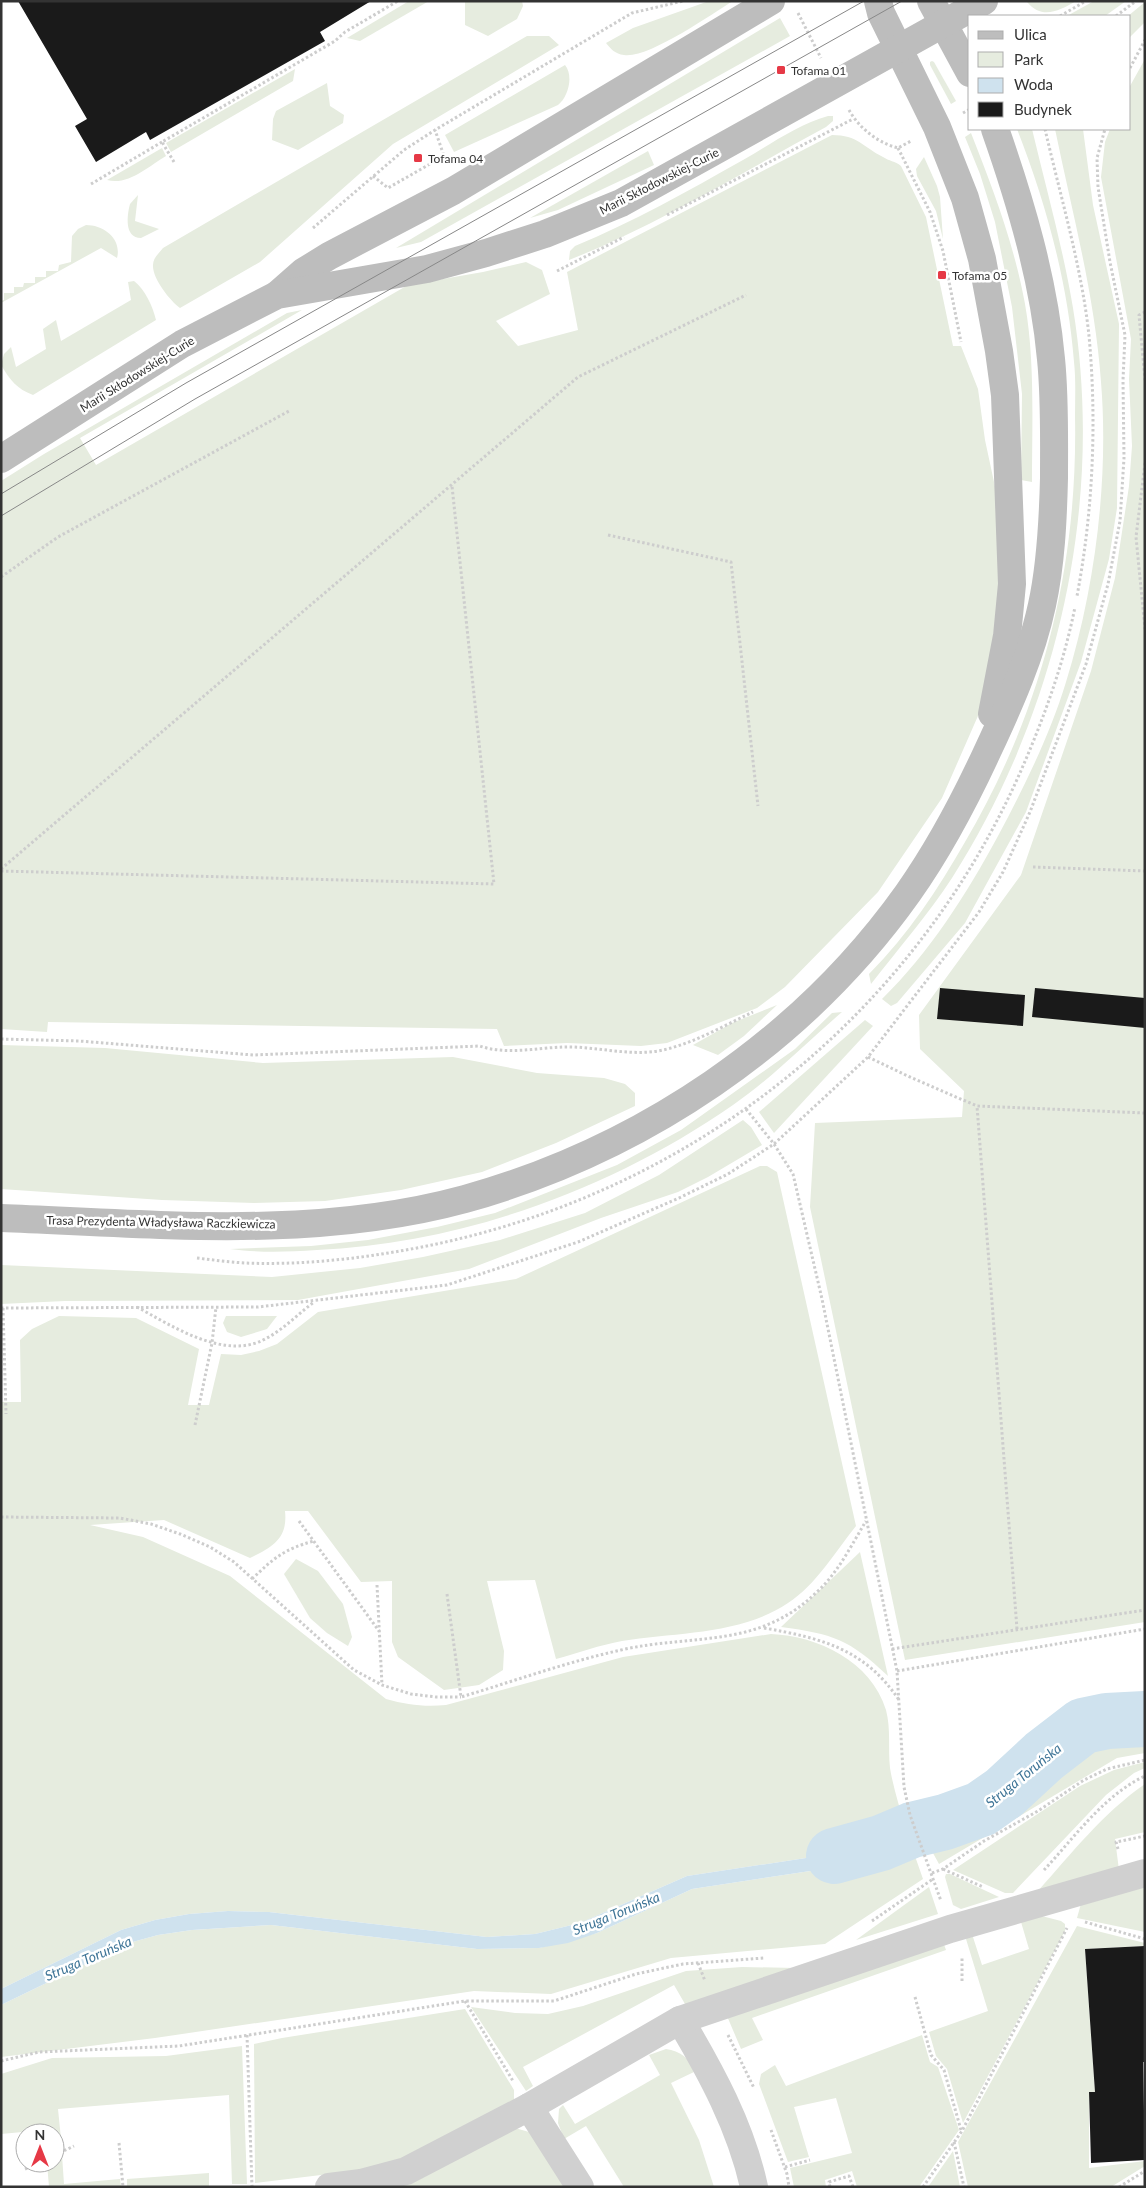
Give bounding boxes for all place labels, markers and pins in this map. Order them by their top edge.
place label: Tofama 01 [791,63,846,78]
marker: Tofama 01 [775,64,787,76]
place label: Tofama 04 [428,151,483,166]
marker: Tofama 04 [412,152,424,164]
place label: Tofama 05 [952,268,1007,283]
marker: Tofama 05 [936,269,948,281]

